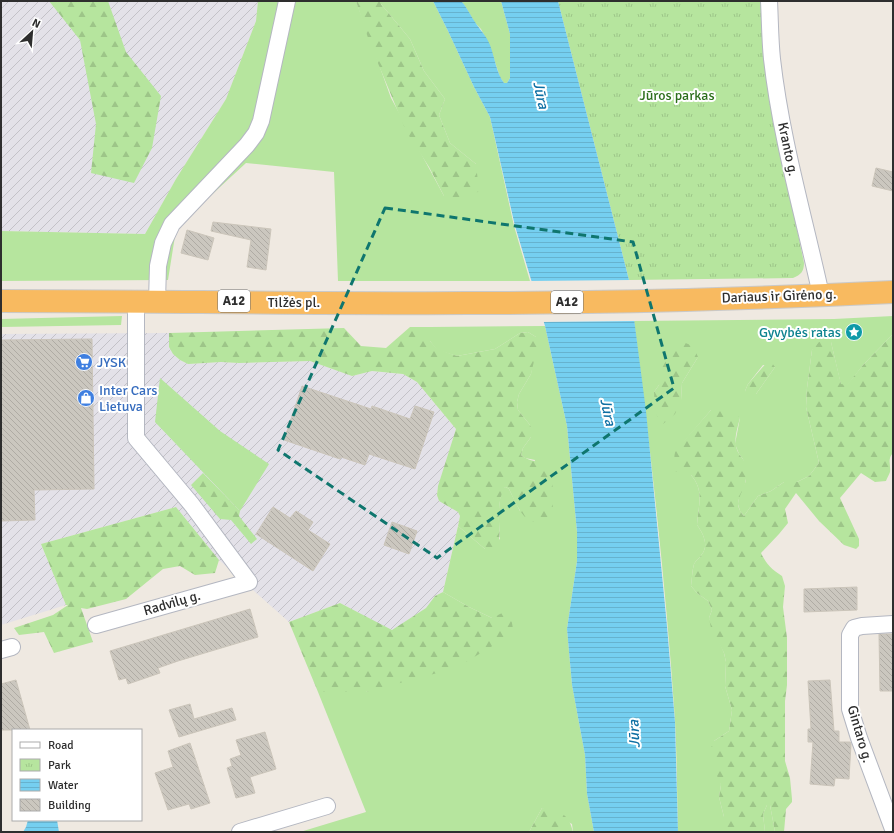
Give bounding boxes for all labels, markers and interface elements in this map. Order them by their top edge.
north arrow [12,12,52,52]
text: N [30,16,42,31]
water label: Jūra [529,79,553,111]
park label: Jūros parkas [639,87,715,104]
street label: Kranto g. [774,121,802,177]
street label: Dariaus ir Girėno g. [721,285,837,307]
road number: A12 [218,290,250,312]
road number: A12 [551,291,583,313]
street label: Tilžės pl. [268,294,320,311]
place icon: Gyvybės ratas [844,322,864,342]
place label: Gyvybės ratas [759,324,841,341]
supermarket icon: JYSK [74,352,94,372]
place label: JYSK [97,354,127,371]
place label: Inter Cars Lietuva [99,382,158,415]
shop icon: Inter Cars Lietuva [76,388,96,408]
water label: Jūra [596,396,620,428]
street label: Radvilų g. [142,587,202,619]
street label: Gintaro g. [844,703,876,765]
water label: Jūra [624,719,644,748]
legend [12,729,142,821]
text: Road [48,738,74,753]
text: Park [48,758,71,773]
text: Water [48,778,79,793]
text: Building [48,798,91,813]

